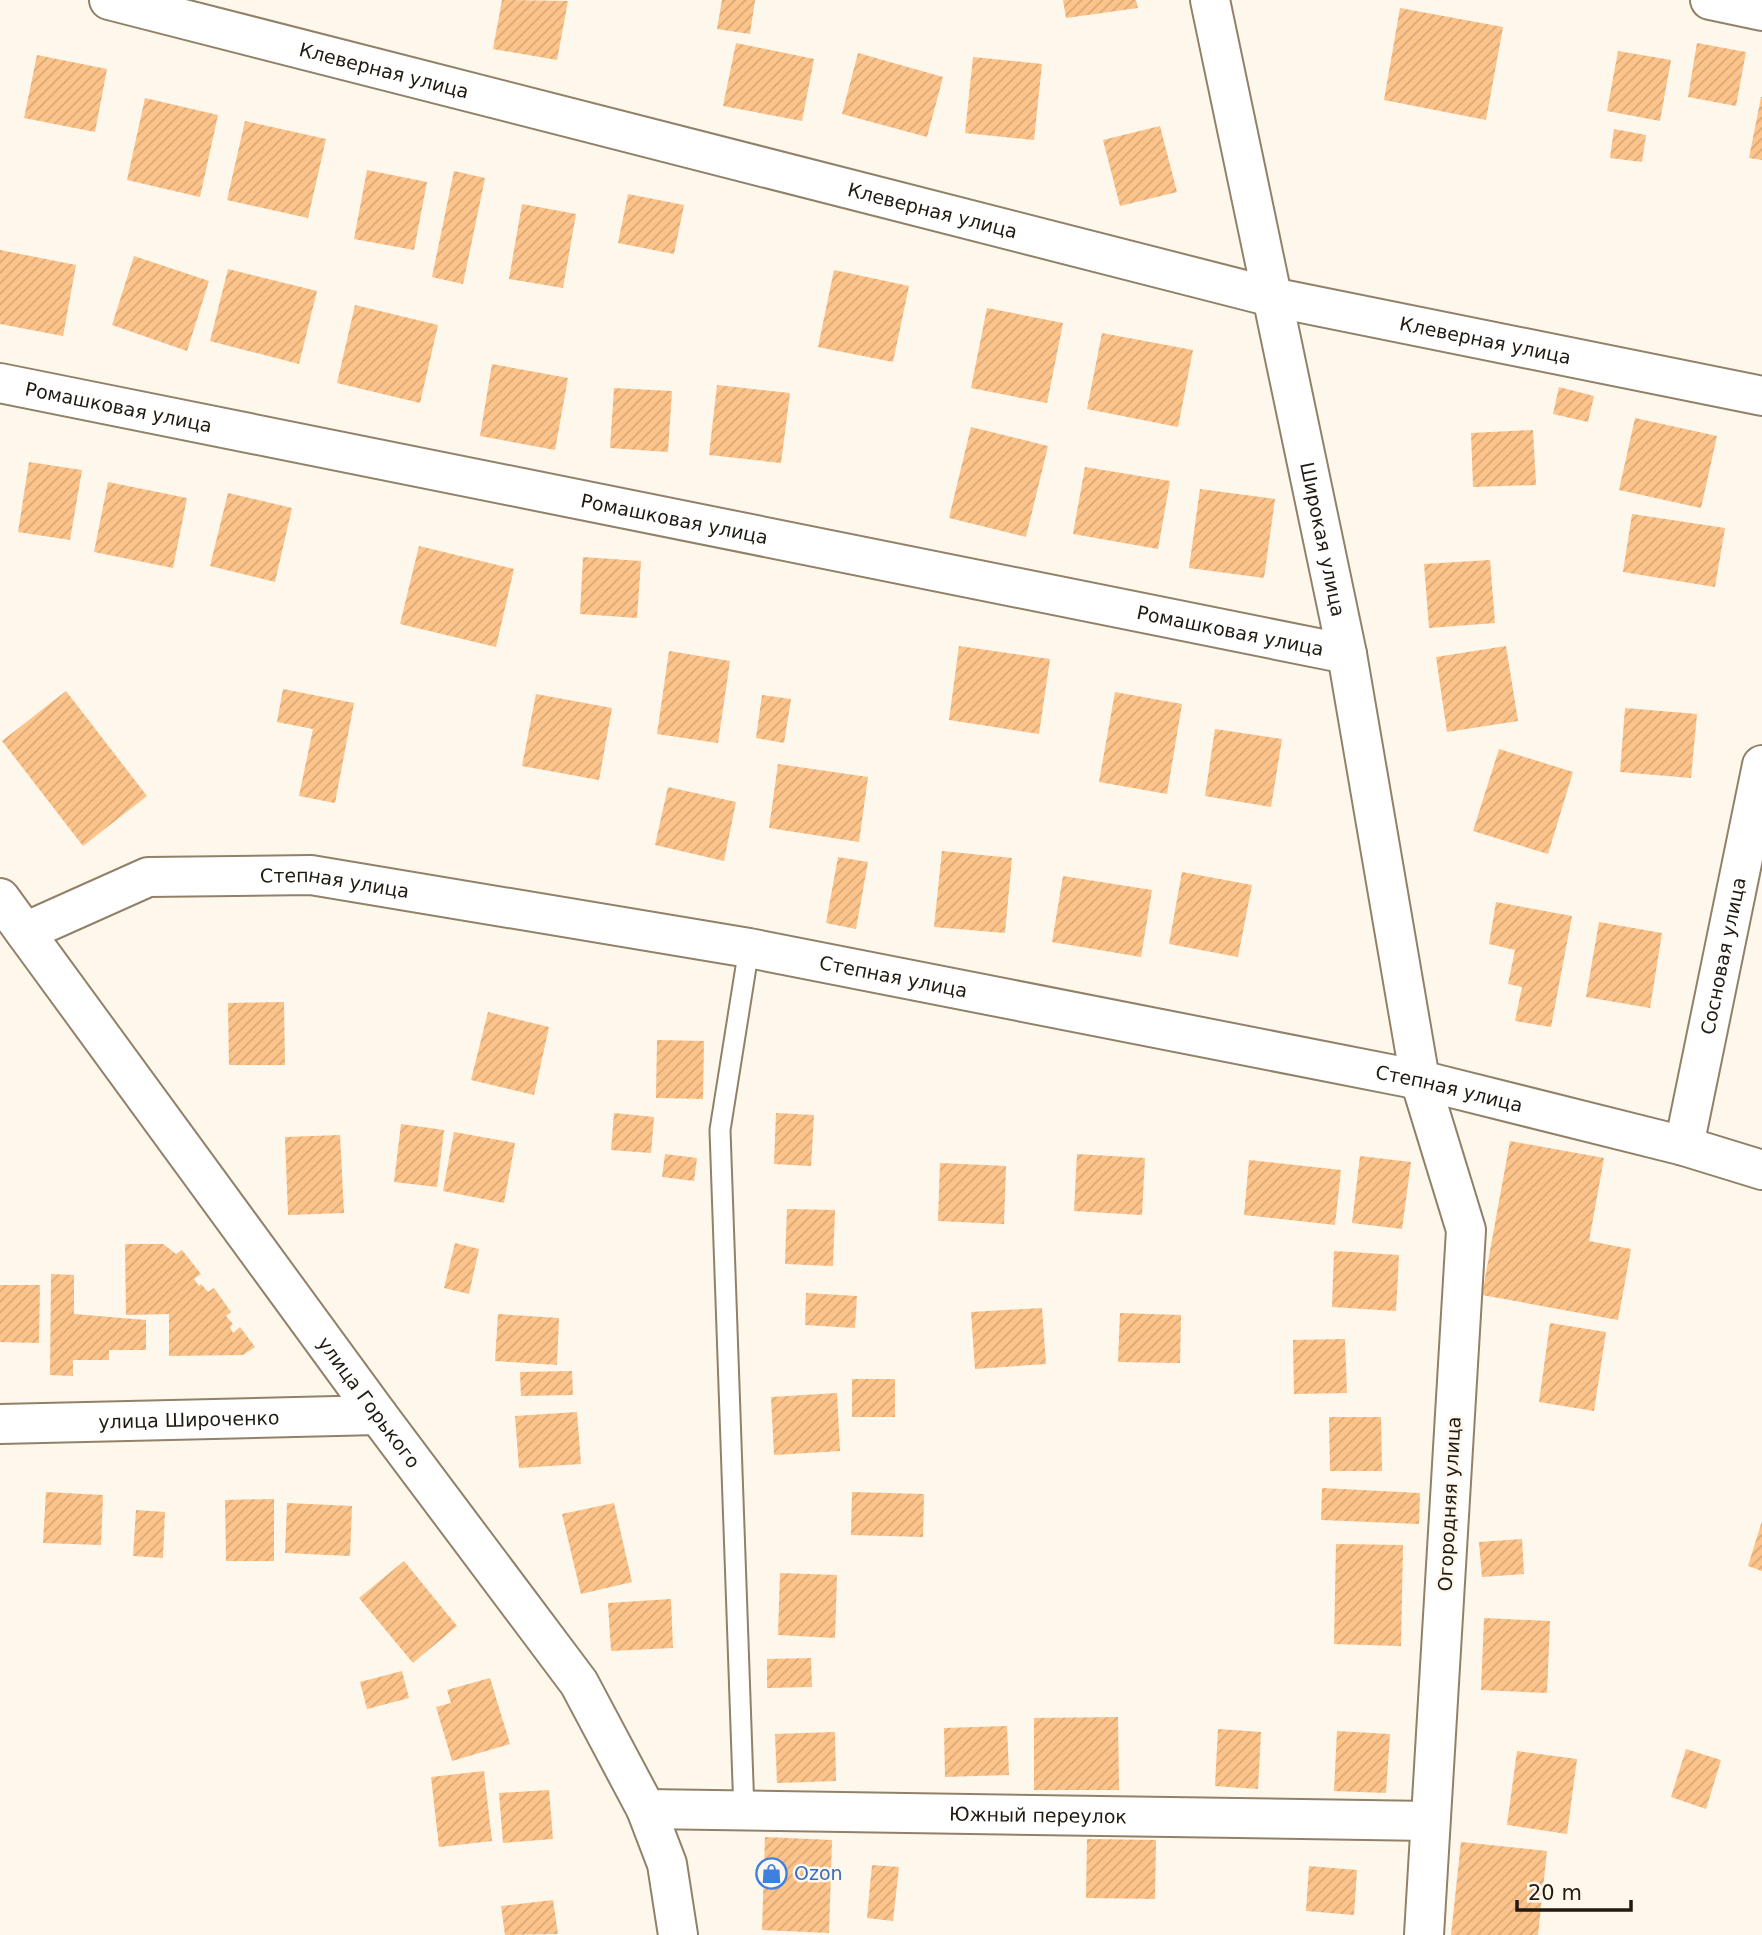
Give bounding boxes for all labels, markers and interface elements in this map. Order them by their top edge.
street label: Клеверная улица [297,38,471,102]
street label: Клеверная улица [845,178,1020,243]
street label: Клеверная улица [1398,312,1573,368]
street label: Ромашковая улица [23,377,214,436]
street label: Широкая улица [1296,460,1350,619]
street label: Ромашковая улица [579,489,770,548]
street label: Ромашковая улица [1135,601,1326,660]
street label: Степная улица [260,864,411,902]
street label: Сосновая улица [1696,875,1750,1037]
street label: Степная улица [818,951,969,1002]
street label: Степная улица [1374,1061,1525,1116]
street label: улица Горького [313,1332,425,1472]
street label: улица Широченко [98,1406,280,1433]
street label: Огородняя улица [1433,1416,1465,1592]
street label: Южный переулок [949,1803,1127,1827]
shop icon: Ozon [754,1856,788,1890]
place label: Ozon [794,1862,843,1884]
scale bar [1517,1868,1631,1912]
text: 20 m [1528,1881,1582,1905]

